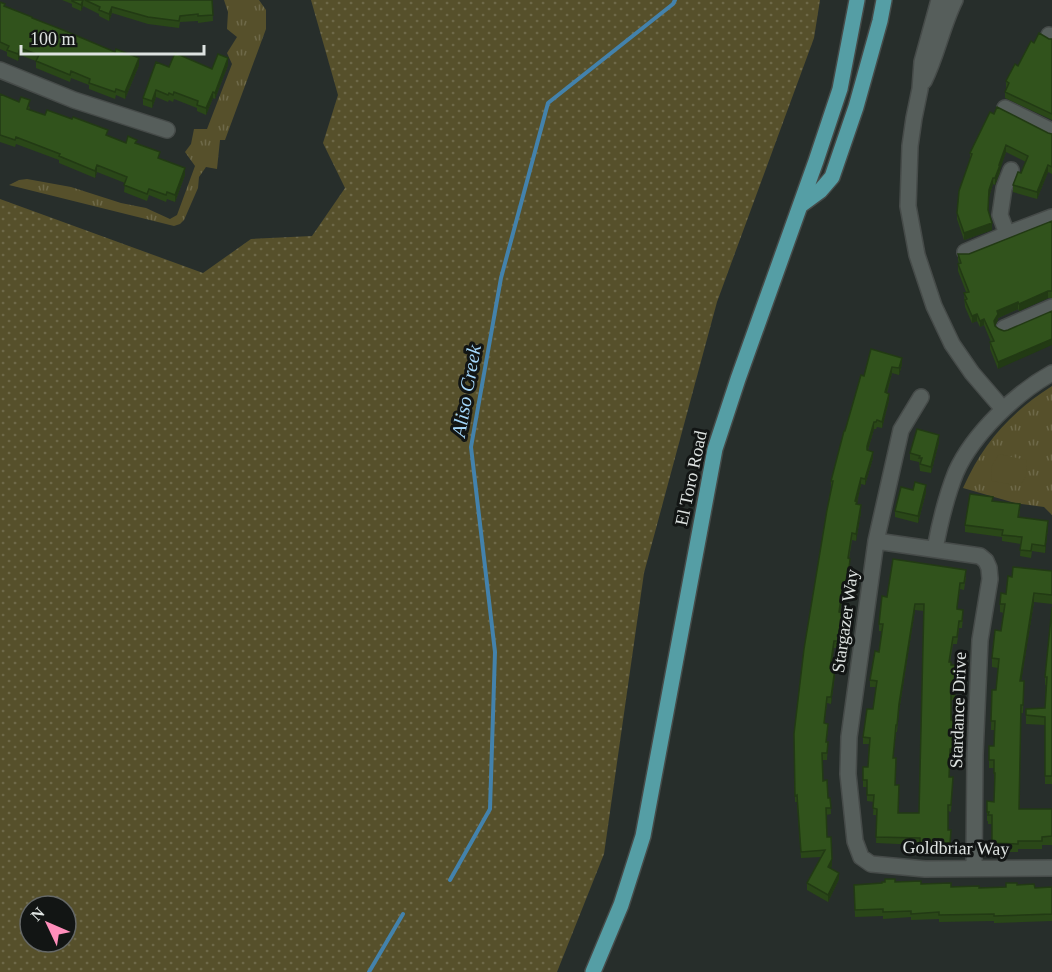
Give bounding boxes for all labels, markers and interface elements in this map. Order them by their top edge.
scale bar [21,18,204,56]
text: 100 m [30,29,76,49]
water label: Aliso Creek [447,342,485,441]
street label: El Toro Road [671,429,711,527]
street label: Stargazer Way [828,568,862,674]
street label: Stardance Drive [946,651,970,769]
street label: Goldbriar Way [902,837,1010,859]
north arrow [18,894,78,954]
text: N [27,904,48,924]

